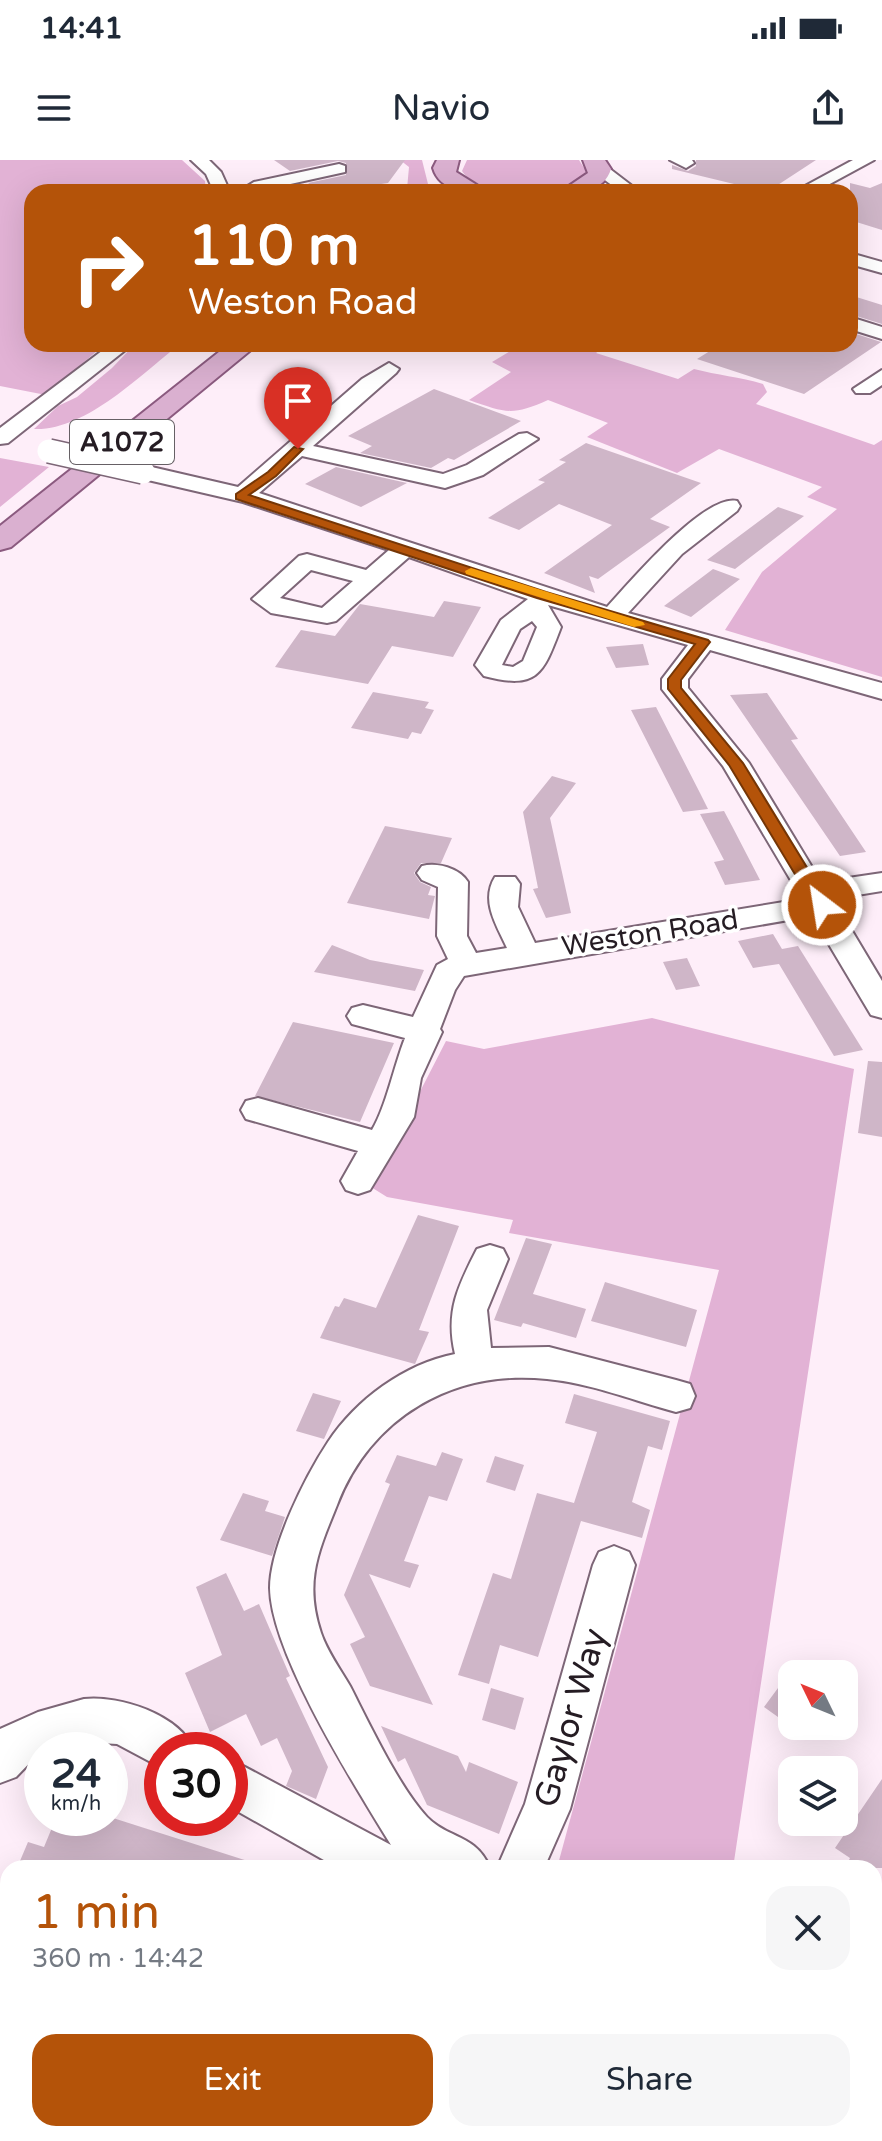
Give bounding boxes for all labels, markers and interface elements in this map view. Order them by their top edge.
text: 14:41 [40,10,123,47]
icon: menu [32,86,76,130]
icon: share [806,86,850,130]
text: Navio [392,87,490,130]
text: 110 m [188,213,359,280]
icon: right [56,216,160,320]
text: Weston Road [188,281,417,324]
pin [264,367,332,449]
icon: arrive [276,379,320,423]
road number: A1072 [70,420,174,464]
position arrow [780,863,864,947]
street label: Weston Road [559,902,741,964]
street label: Gaylor Way [526,1624,616,1812]
north arrow [778,1660,858,1740]
map controls [778,1660,858,1836]
speed limit sign: 30 [144,1732,248,1836]
text: 24 [51,1750,101,1798]
button: layers [778,1756,858,1836]
text: km/h [51,1792,101,1816]
text: 1 min [32,1884,160,1942]
button: close [766,1886,850,1970]
text: 360 m · 14:42 [32,1943,204,1974]
button: Exit [32,2034,433,2126]
button: Share [449,2034,850,2126]

